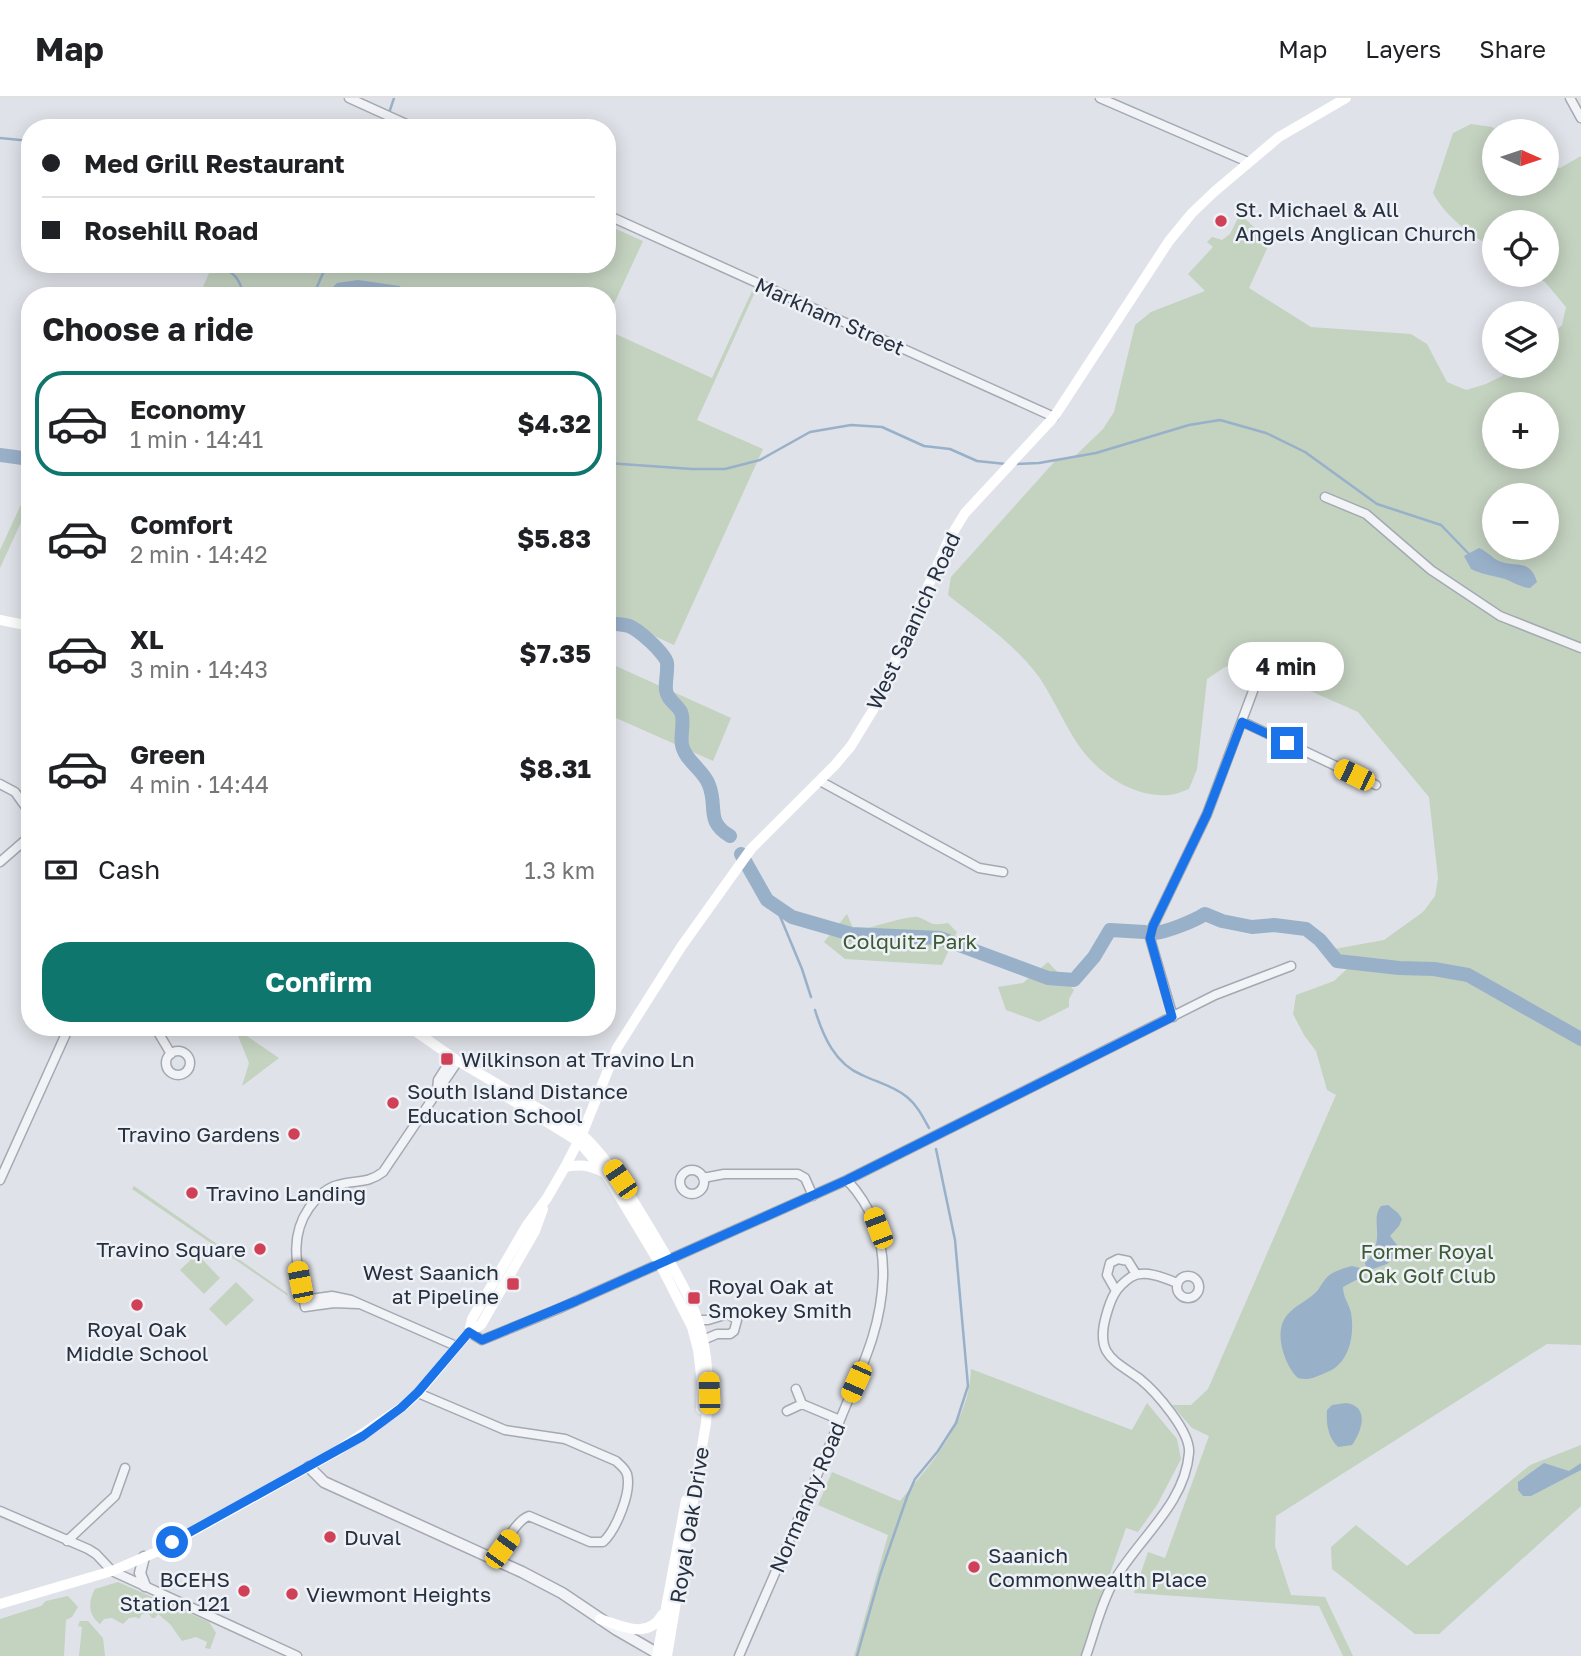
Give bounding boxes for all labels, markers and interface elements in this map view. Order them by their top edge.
text: Map [35,29,104,68]
text: Map [1278,34,1327,63]
text: Layers [1365,34,1441,63]
text: Share [1479,34,1546,63]
north arrow [1482,119,1559,196]
map controls [1482,119,1559,560]
text: Med Grill Restaurant [84,148,345,179]
place label: St. Michael & All Angels Anglican Church [1235,196,1476,246]
button: locate [1482,210,1559,287]
marker: St. Michael & All Angels Anglican Church [1213,213,1229,229]
text: Rosehill Road [84,215,258,246]
street label: Markham Street [751,271,909,361]
button: layers [1482,301,1559,378]
text: Choose a ride [42,310,254,348]
icon: car [46,392,109,455]
button: + [1482,392,1559,469]
text: Economy [130,394,246,425]
text: $4.32 [517,408,591,439]
text: 1 min · 14:41 [130,425,263,453]
button: − [1482,483,1559,560]
icon: car [46,507,109,570]
text: Comfort [130,509,233,540]
text: $5.83 [517,523,591,554]
street label: West Saanich Road [860,528,966,714]
text: 2 min · 14:42 [130,540,268,568]
icon: car [46,622,109,685]
text: XL [130,624,164,655]
text: $7.35 [519,638,591,669]
callout: 4 min [1229,642,1345,690]
text: 4 min [1256,652,1316,680]
text: 3 min · 14:43 [130,655,268,683]
route end [1271,727,1303,759]
icon: car [46,737,109,800]
text: Green [130,739,205,770]
text: $8.31 [519,753,591,784]
car [1331,756,1378,794]
text: 4 min · 14:44 [130,770,269,798]
icon: cash [42,851,80,889]
text: Cash [98,854,160,885]
text: 1.3 km [524,856,595,884]
park label: Colquitz Park [843,928,978,954]
button: Confirm [42,942,595,1022]
place label: Wilkinson at Travino Ln [461,1046,695,1072]
marker: Wilkinson at Travino Ln [439,1051,455,1067]
place label: South Island Distance Education School [407,1078,628,1128]
marker: South Island Distance Education School [385,1095,401,1111]
place label: Travino Gardens [118,1121,280,1147]
marker: Travino Gardens [286,1126,302,1142]
car [600,1156,641,1202]
place label: Travino Landing [206,1180,366,1206]
marker: Travino Landing [184,1185,200,1201]
car [861,1205,896,1251]
place label: Travino Square [96,1236,246,1262]
park label: Former Royal Oak Golf Club [1358,1238,1496,1288]
marker: Travino Square [252,1241,268,1257]
car [286,1259,315,1305]
place label: West Saanich at Pipeline [363,1259,499,1309]
place label: Royal Oak at Smokey Smith [708,1273,852,1323]
marker: West Saanich at Pipeline [505,1276,521,1292]
marker: Royal Oak at Smokey Smith [686,1290,702,1306]
marker: Royal Oak Middle School [129,1297,145,1313]
place label: Royal Oak Middle School [65,1316,209,1366]
car [838,1359,875,1405]
car [698,1372,721,1414]
street label: Normandy Road [763,1418,851,1576]
street label: Royal Oak Drive [664,1445,714,1605]
place label: Duval [344,1524,401,1550]
route start [156,1526,188,1558]
car [482,1526,523,1572]
marker: Duval [322,1529,338,1545]
place label: Saanich Commonwealth Place [988,1542,1207,1592]
marker: Saanich Commonwealth Place [966,1559,982,1575]
place label: BCEHS Station 121 [120,1566,230,1616]
place label: Viewmont Heights [306,1581,491,1607]
marker: BCEHS Station 121 [236,1583,252,1599]
marker: Viewmont Heights [284,1586,300,1602]

